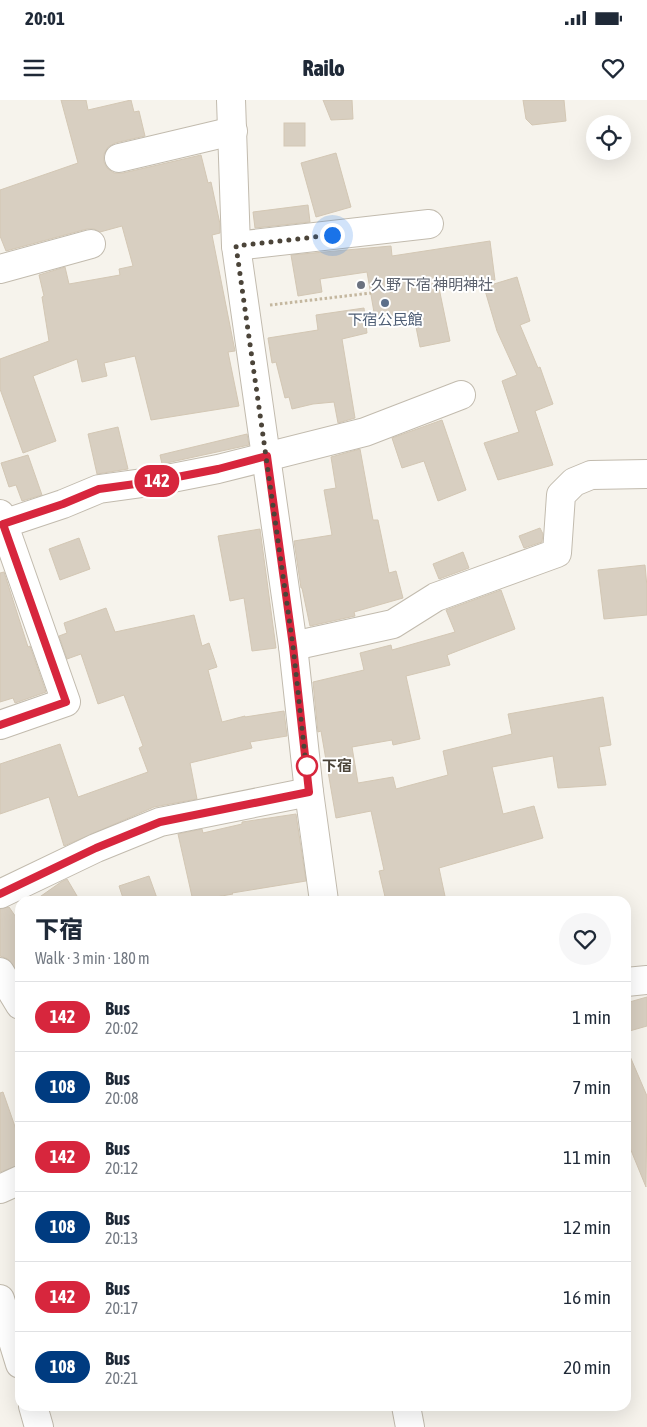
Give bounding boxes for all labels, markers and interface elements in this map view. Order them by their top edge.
text: 20:01 [25,7,65,29]
icon: menu [20,54,48,82]
icon: heart [599,54,627,82]
text: Railo [302,55,345,81]
map controls [586,115,631,160]
button: locate [586,115,631,160]
your location [320,223,345,248]
place label: 久野下宿 神明神社 [371,276,493,293]
marker: 久野下宿 神明神社 [355,279,367,291]
marker: 下宿公民館 [379,297,391,309]
place label: 下宿公民館 [347,311,423,328]
line badge: 142 [128,465,186,497]
text: 142 [144,470,170,491]
marker: 下宿 [296,755,318,777]
place label: 下宿 [322,757,352,774]
button: heart [559,913,611,965]
text: 下宿 [35,916,83,943]
text: Walk · 3 min · 180 m [35,949,149,967]
text: Bus [105,997,130,1019]
text: 142 [50,1006,75,1027]
text: 1 min [572,1006,611,1028]
text: 20:02 [105,1019,139,1037]
text: Bus [105,1067,130,1089]
text: 108 [50,1076,75,1097]
text: 7 min [572,1076,611,1098]
text: 20:08 [105,1089,139,1107]
text: Bus [105,1137,130,1159]
text: 142 [50,1146,75,1167]
text: 11 min [563,1146,611,1168]
text: 20:12 [105,1159,138,1177]
text: Bus [105,1207,130,1229]
text: 108 [50,1216,75,1237]
text: 12 min [563,1216,611,1238]
text: 20:13 [105,1229,138,1247]
text: Bus [105,1277,130,1299]
text: 142 [50,1286,75,1307]
text: 16 min [563,1286,611,1308]
text: 20:17 [105,1299,138,1317]
text: Bus [105,1347,130,1369]
text: 108 [50,1356,75,1377]
text: 20 min [563,1356,611,1378]
text: 20:21 [105,1369,138,1387]

